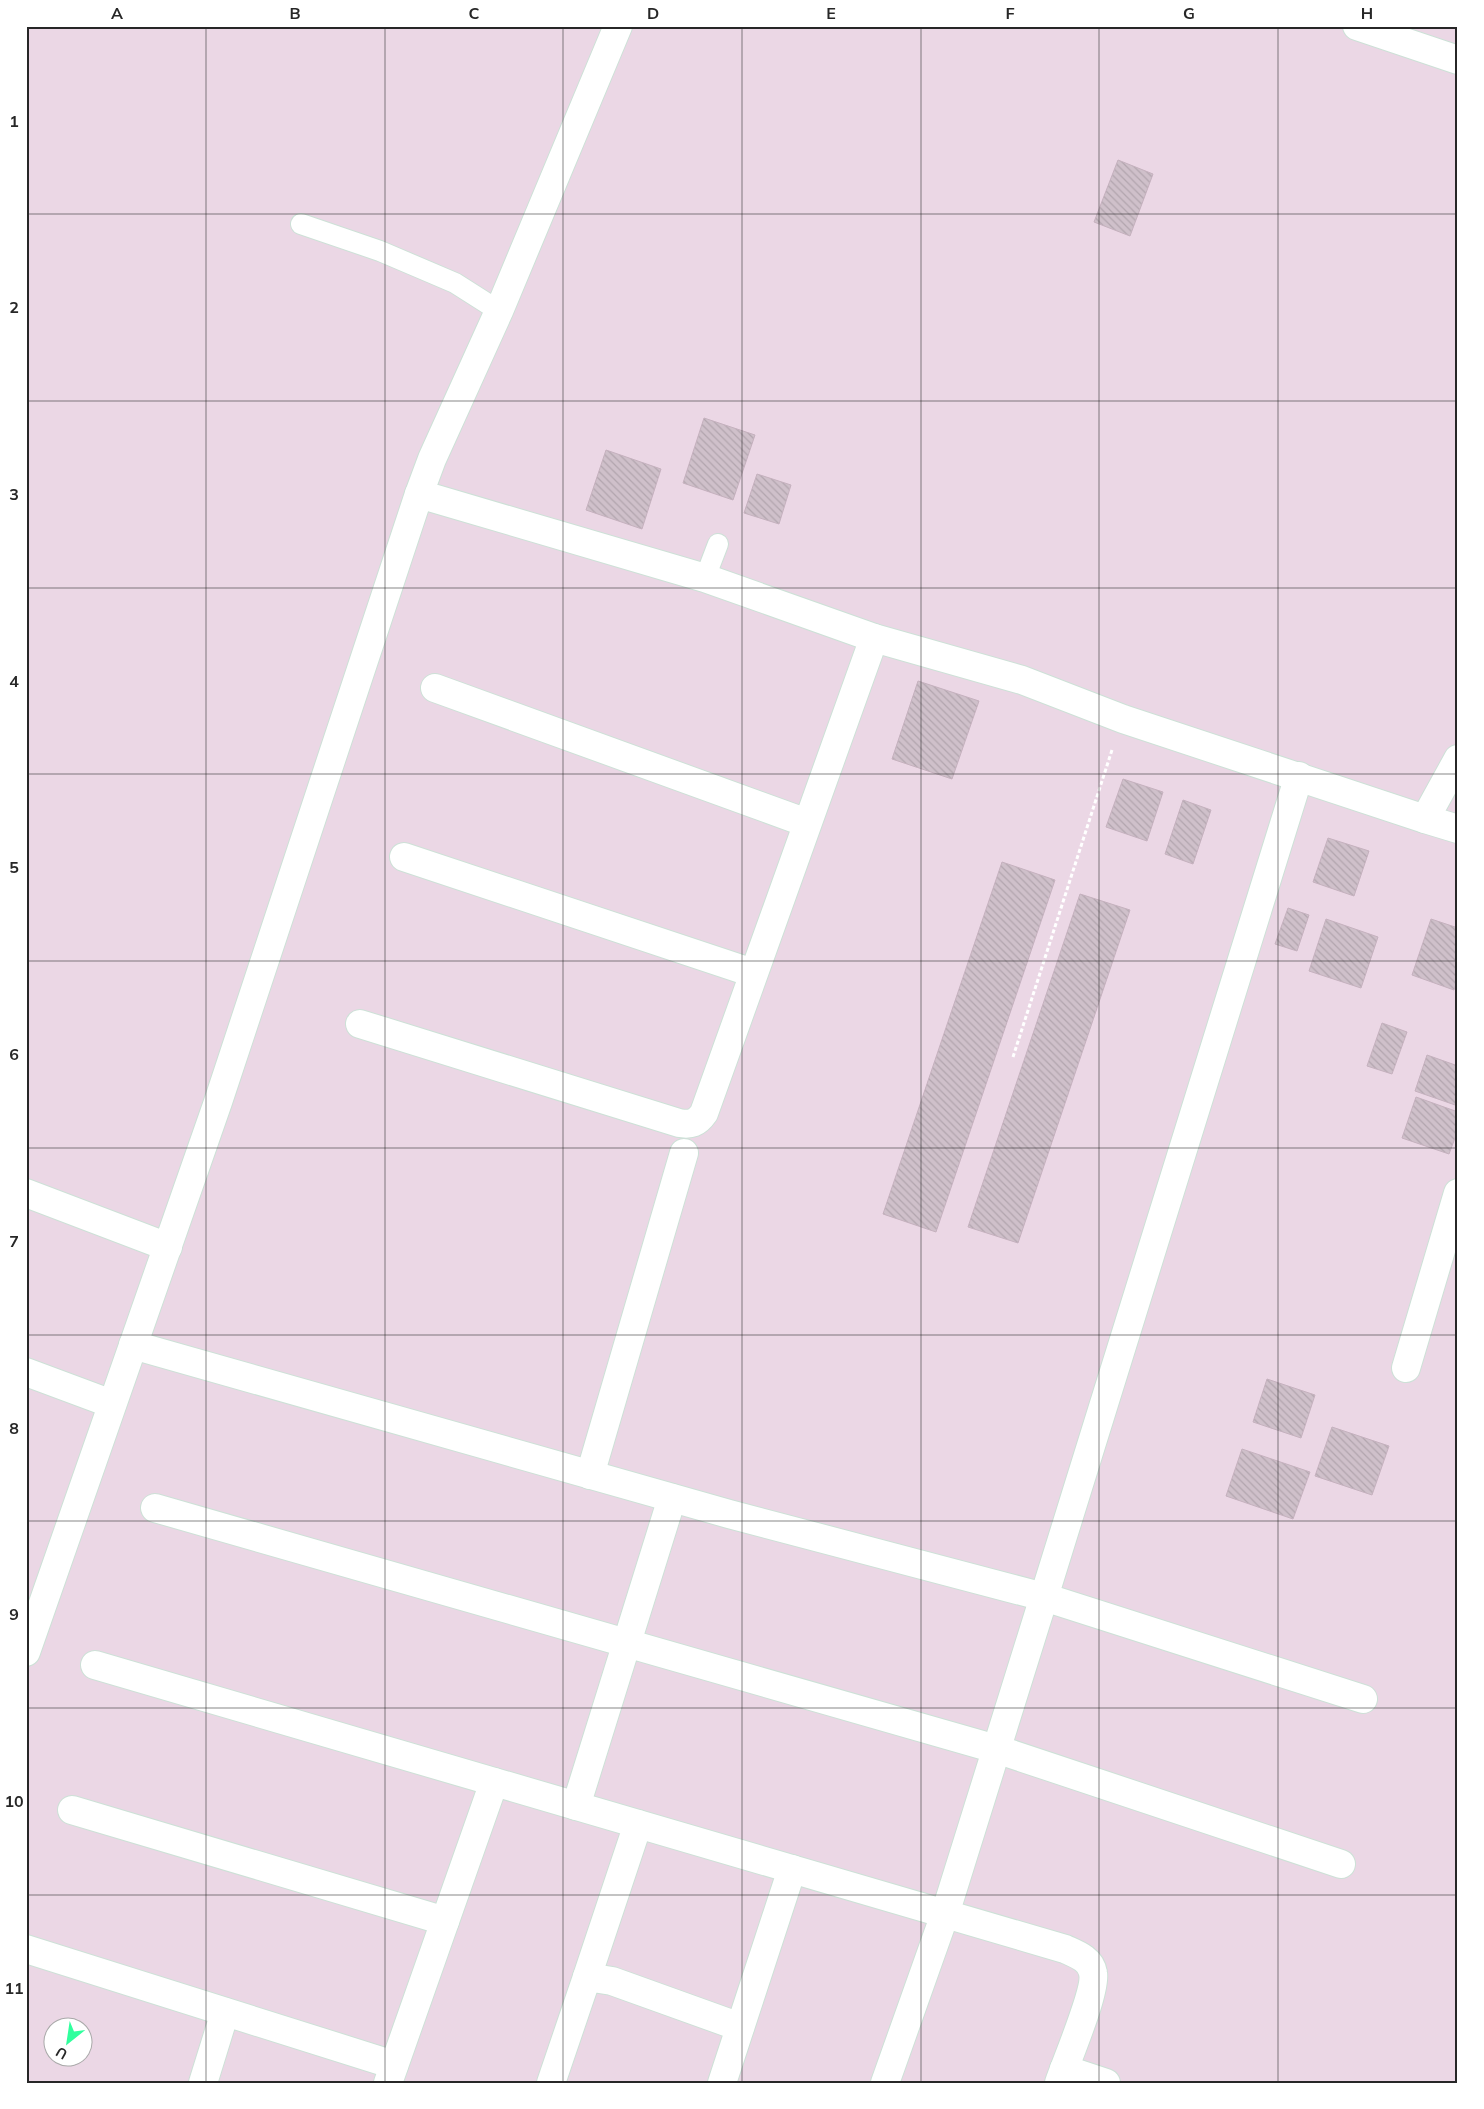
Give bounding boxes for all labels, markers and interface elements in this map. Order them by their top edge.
text: A [111,3,123,23]
text: B [289,3,301,23]
text: C [469,3,480,23]
text: D [647,3,659,23]
text: E [826,3,836,23]
text: F [1005,3,1015,23]
text: G [1183,3,1195,23]
text: H [1361,3,1373,23]
text: 1 [9,111,19,131]
text: 2 [9,297,19,317]
text: 3 [9,484,19,504]
text: 4 [9,671,19,691]
text: 5 [9,857,19,877]
text: 6 [9,1044,19,1064]
text: 7 [9,1231,19,1251]
text: 8 [9,1418,19,1438]
text: 9 [9,1604,19,1624]
text: 10 [4,1791,24,1811]
text: 11 [4,1978,24,1998]
north arrow [42,2016,92,2066]
text: U [53,2043,70,2064]

